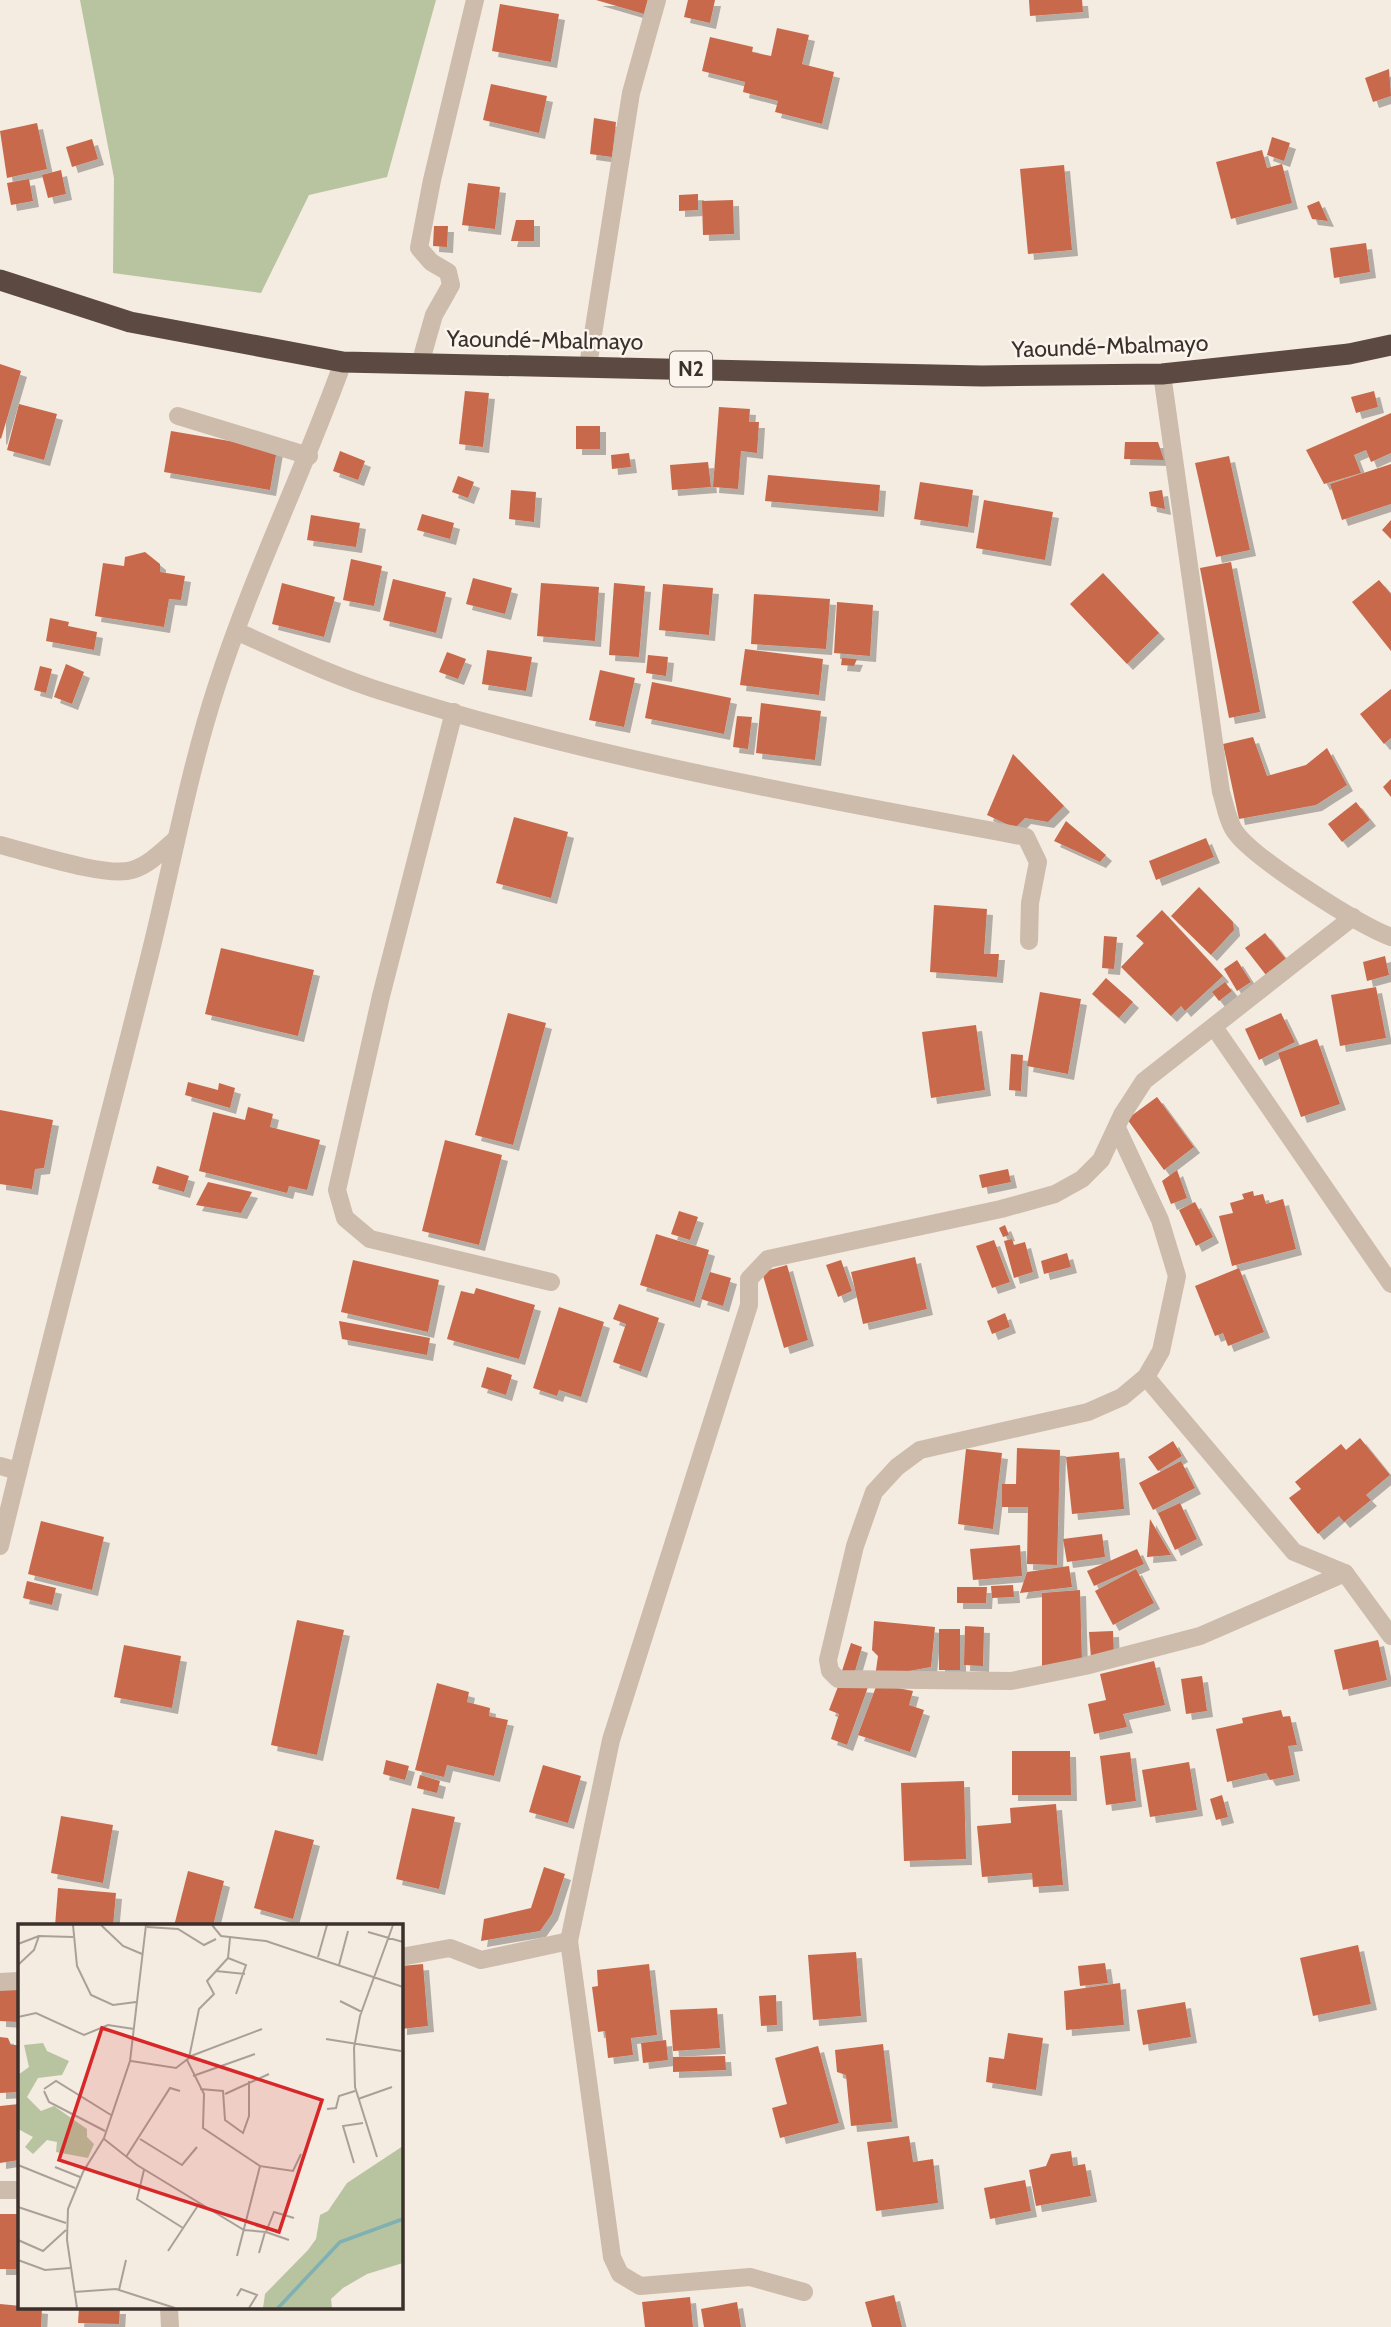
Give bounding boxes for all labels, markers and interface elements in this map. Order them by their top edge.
street label: Yaoundé-Mbalmayo [445,324,644,356]
street label: Yaoundé-Mbalmayo [1010,329,1209,363]
road number: N2 [670,352,712,386]
inset map [18,1924,402,2310]

